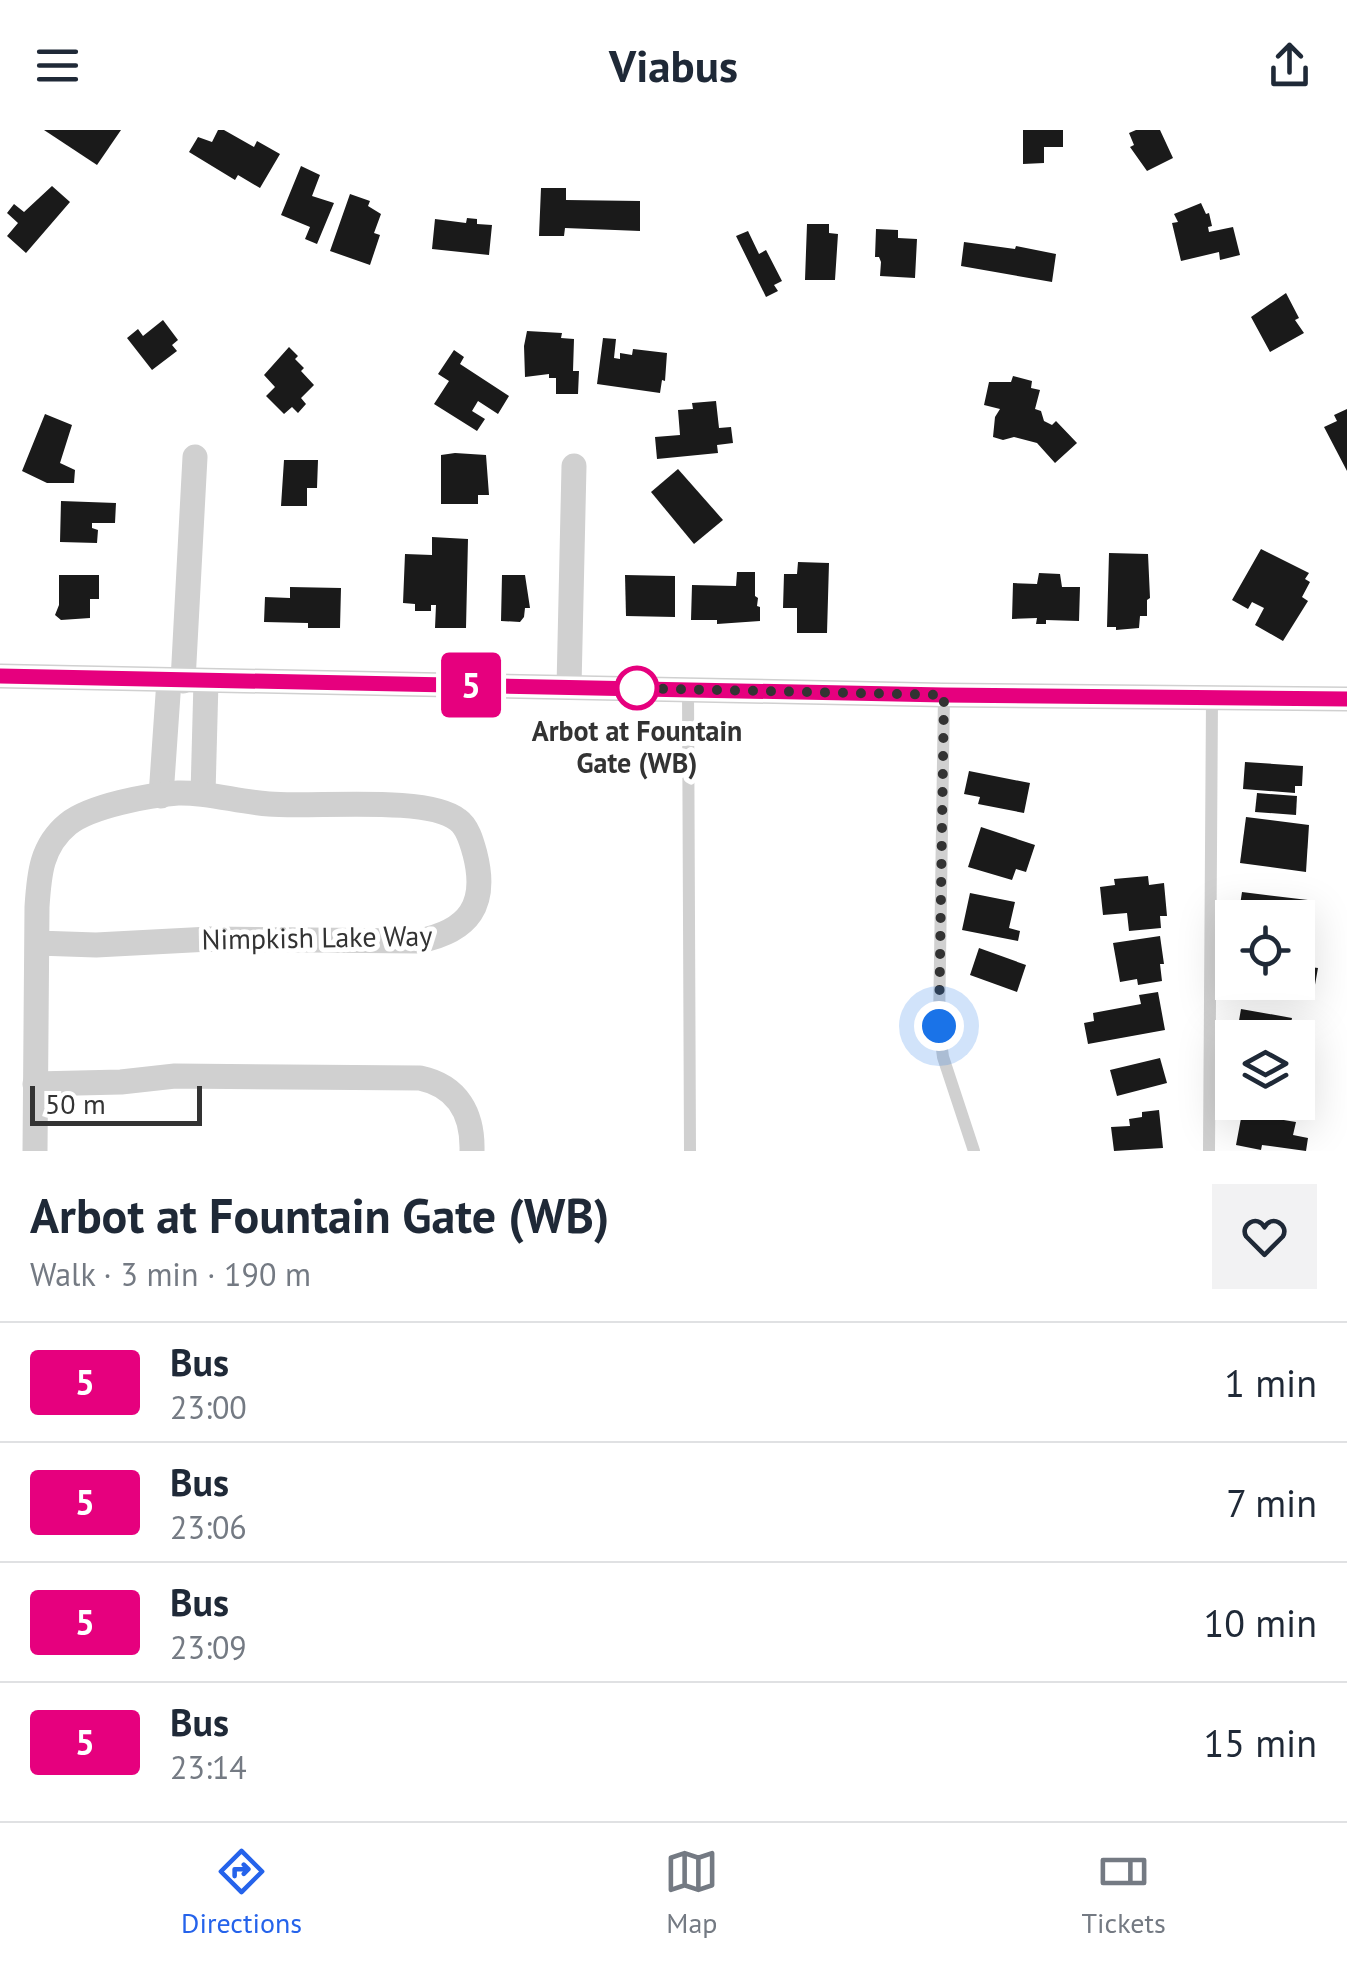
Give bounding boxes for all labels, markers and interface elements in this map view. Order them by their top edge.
text: Viabus [609,36,738,94]
icon: menu [30,38,85,93]
icon: share [1262,38,1317,93]
line badge: 5 [438,652,504,718]
text: 5 [461,662,481,708]
marker: Arbot at Fountain Gate (WB) [616,667,658,709]
place label: Arbot at Fountain Gate (WB) [532,712,742,781]
map controls [1215,900,1315,1120]
button: locate [1215,900,1315,1000]
street label: Nimpkish Lake Way [201,916,433,958]
your location [914,1001,964,1051]
button: layers [1215,1020,1315,1120]
scale bar [30,1081,202,1126]
text: 50 m [45,1085,106,1122]
text: Arbot at Fountain Gate (WB) [30,1184,610,1246]
button: heart [1212,1184,1317,1289]
text: Walk · 3 min · 190 m [30,1253,311,1295]
text: Bus [170,1337,229,1386]
text: 1 min [1224,1358,1317,1407]
text: 5 [75,1359,95,1405]
text: 23:00 [170,1386,247,1428]
text: Bus [170,1457,229,1506]
text: 7 min [1226,1478,1317,1527]
text: 5 [75,1479,95,1525]
text: 23:06 [170,1506,247,1548]
text: Bus [170,1577,229,1626]
text: 10 min [1204,1598,1317,1647]
text: 5 [75,1599,95,1645]
text: 23:09 [170,1626,247,1668]
text: Bus [170,1697,229,1746]
text: 15 min [1204,1718,1317,1767]
text: 5 [75,1719,95,1765]
text: 23:14 [170,1746,247,1788]
tab: Directions [181,1844,302,1941]
tab: Map [664,1844,719,1941]
tab: Tickets [1082,1844,1166,1941]

